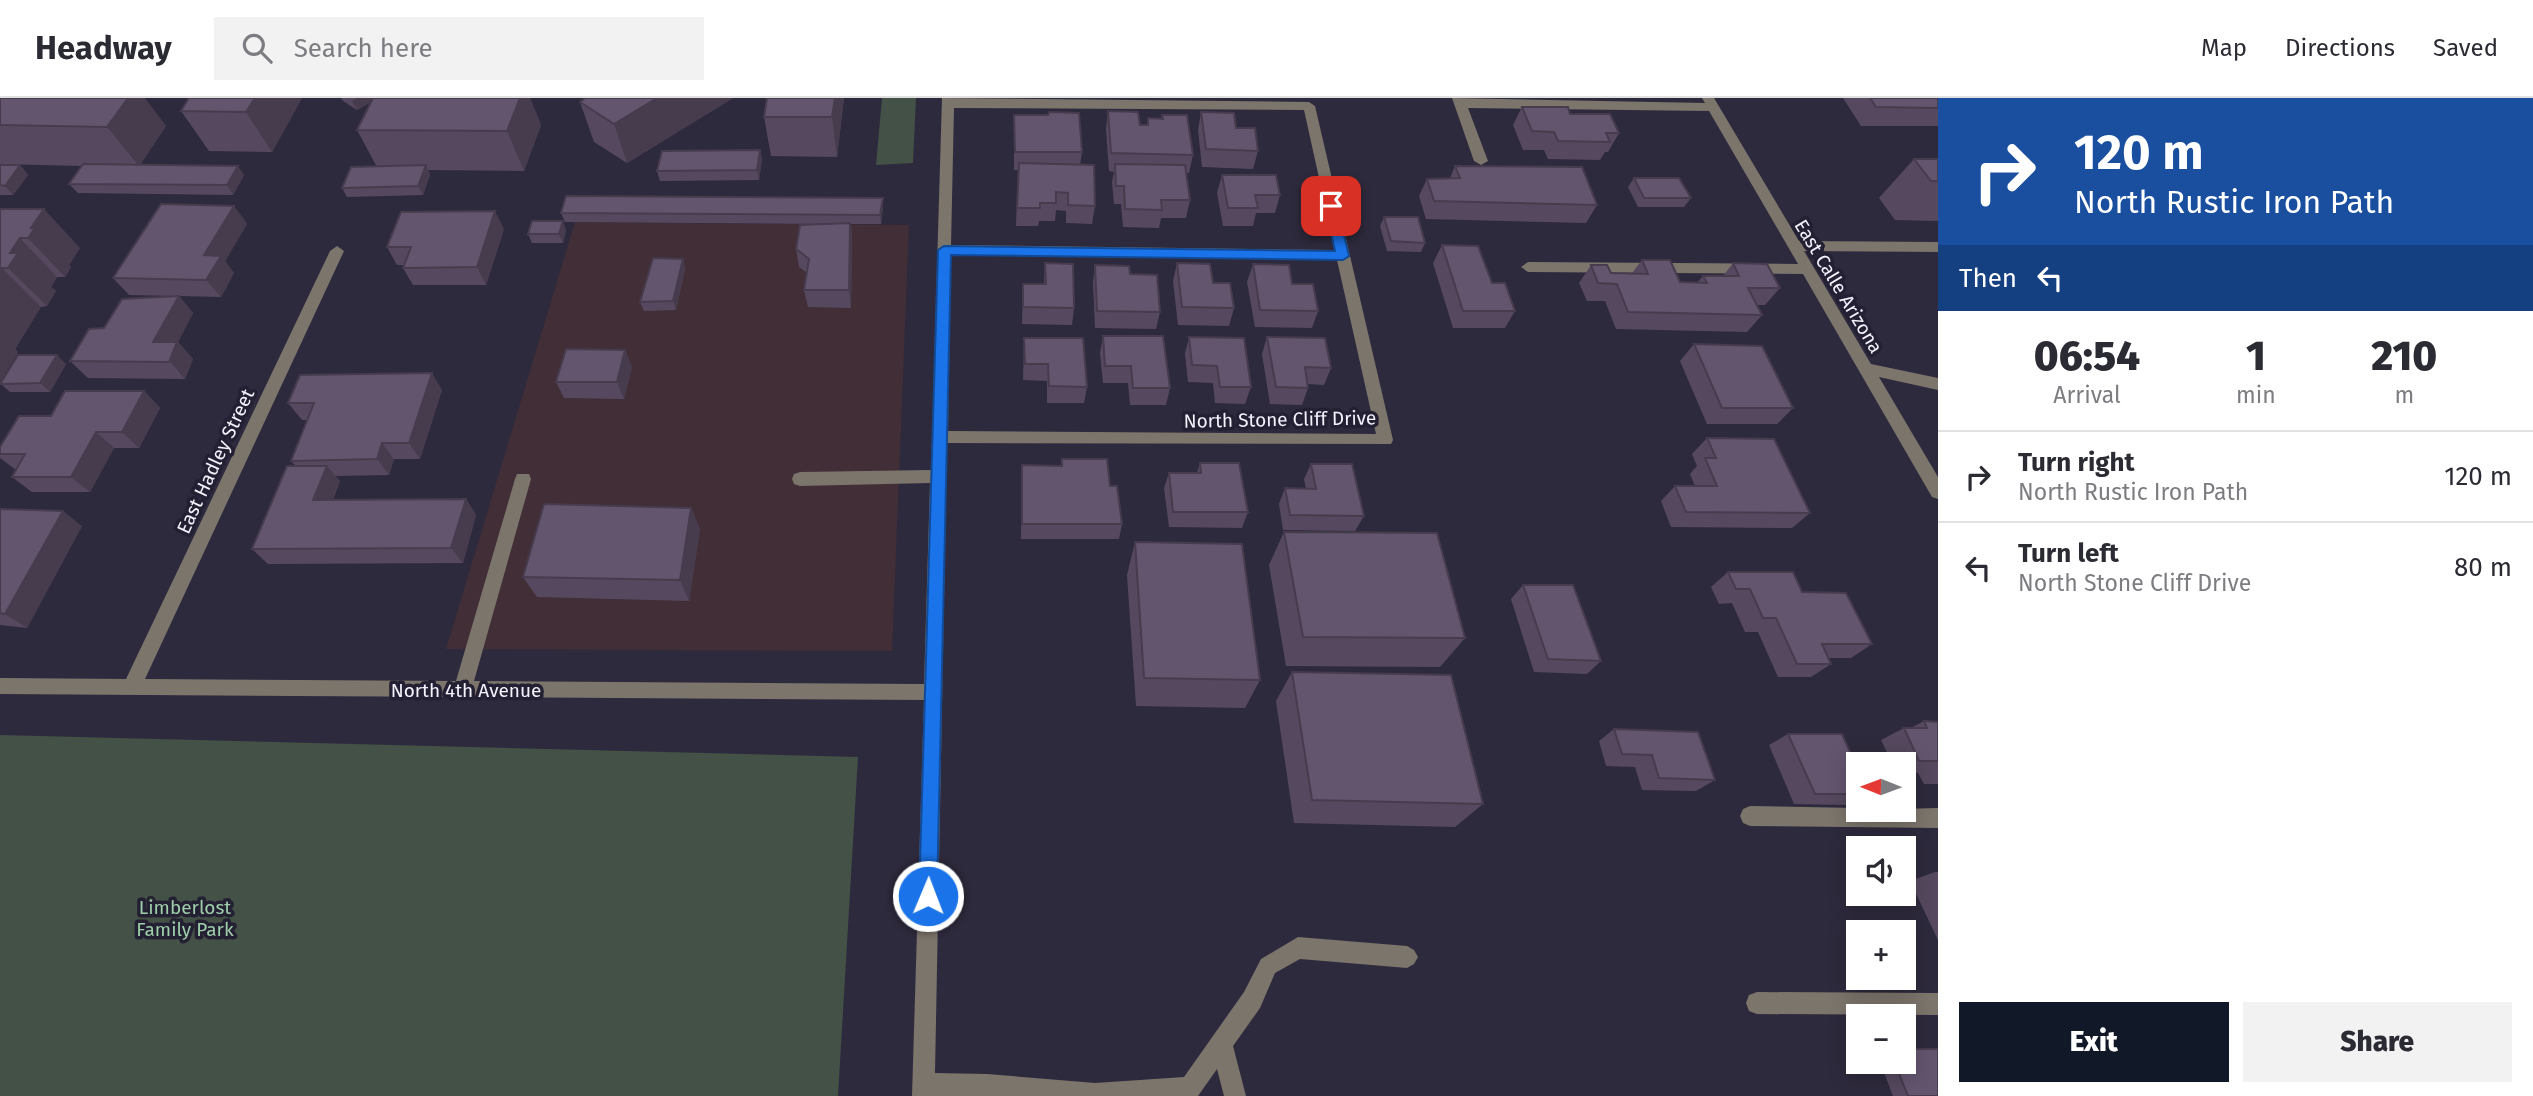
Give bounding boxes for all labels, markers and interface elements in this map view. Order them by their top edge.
search box [214,17,704,80]
text: Headway [35,28,172,68]
icon: search [238,29,276,67]
text: Search here [294,33,433,64]
text: Map [2201,34,2247,62]
text: Directions [2285,34,2395,62]
text: Saved [2433,34,2498,62]
text: 120 m [2074,123,2204,182]
icon: right [1959,126,2050,217]
pin [1301,176,1361,236]
text: North Rustic Iron Path [2074,183,2394,221]
icon: arrive [1312,187,1350,225]
street label: East Calle Arizona [1790,215,1888,357]
icon: left [2031,259,2069,297]
text: Then [1959,263,2017,294]
text: 06:54 [2034,331,2140,381]
text: 1 [2246,331,2266,381]
text: 210 [2371,331,2437,381]
text: Arrival [2053,381,2121,409]
text: min [2236,381,2276,409]
text: m [2394,381,2414,409]
street label: East Hadley Street [172,385,259,537]
street label: North Stone Cliff Drive [1183,406,1377,433]
text: Turn right [2018,447,2135,478]
icon: right [1959,458,1997,496]
text: 120 m [2444,461,2512,492]
text: North Rustic Iron Path [2018,478,2248,506]
text: Turn left [2018,538,2119,569]
icon: left [1959,549,1997,587]
text: 80 m [2454,552,2512,583]
text: North Stone Cliff Drive [2018,569,2251,597]
street label: North 4th Avenue [391,679,541,702]
north arrow [1846,752,1916,822]
map controls [1846,752,1916,1074]
button: sound [1846,836,1916,906]
position arrow [891,859,965,933]
park label: Limberlost Family Park [136,896,234,941]
button: + [1846,920,1916,990]
button: Exit [1959,1002,2229,1082]
button: Share [2243,1002,2512,1082]
button: − [1846,1004,1916,1074]

